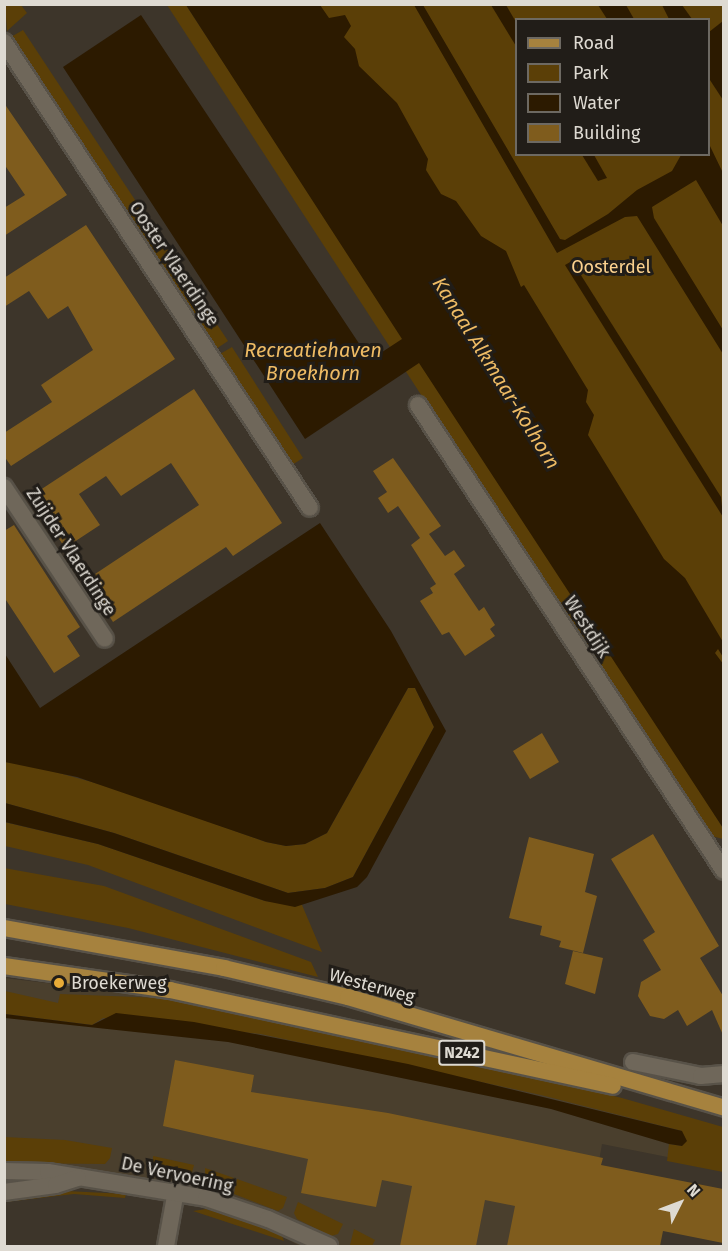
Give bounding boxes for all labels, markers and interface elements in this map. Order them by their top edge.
legend [515,18,710,156]
text: Road [573,32,615,54]
text: Park [573,62,608,84]
text: Water [573,92,620,114]
text: Building [573,122,640,144]
street label: Ooster Vlaerdinge [124,198,224,330]
park label: Oosterdel [571,256,651,278]
water label: Kanaal Alkmaar-Kolhorn [427,273,565,473]
water label: Recreatiehaven Broekhorn [244,339,382,386]
street label: Zuijder Vlaerdinge [22,484,120,620]
street label: Westdijk [559,592,615,662]
street label: Westerweg [327,964,417,1008]
place label: Broekerweg [71,972,167,994]
marker: Broekerweg [52,976,66,990]
road number: N242 [438,1040,486,1066]
street label: De Vervoering [119,1153,235,1197]
north arrow [650,1173,710,1233]
text: N [683,1180,704,1201]

